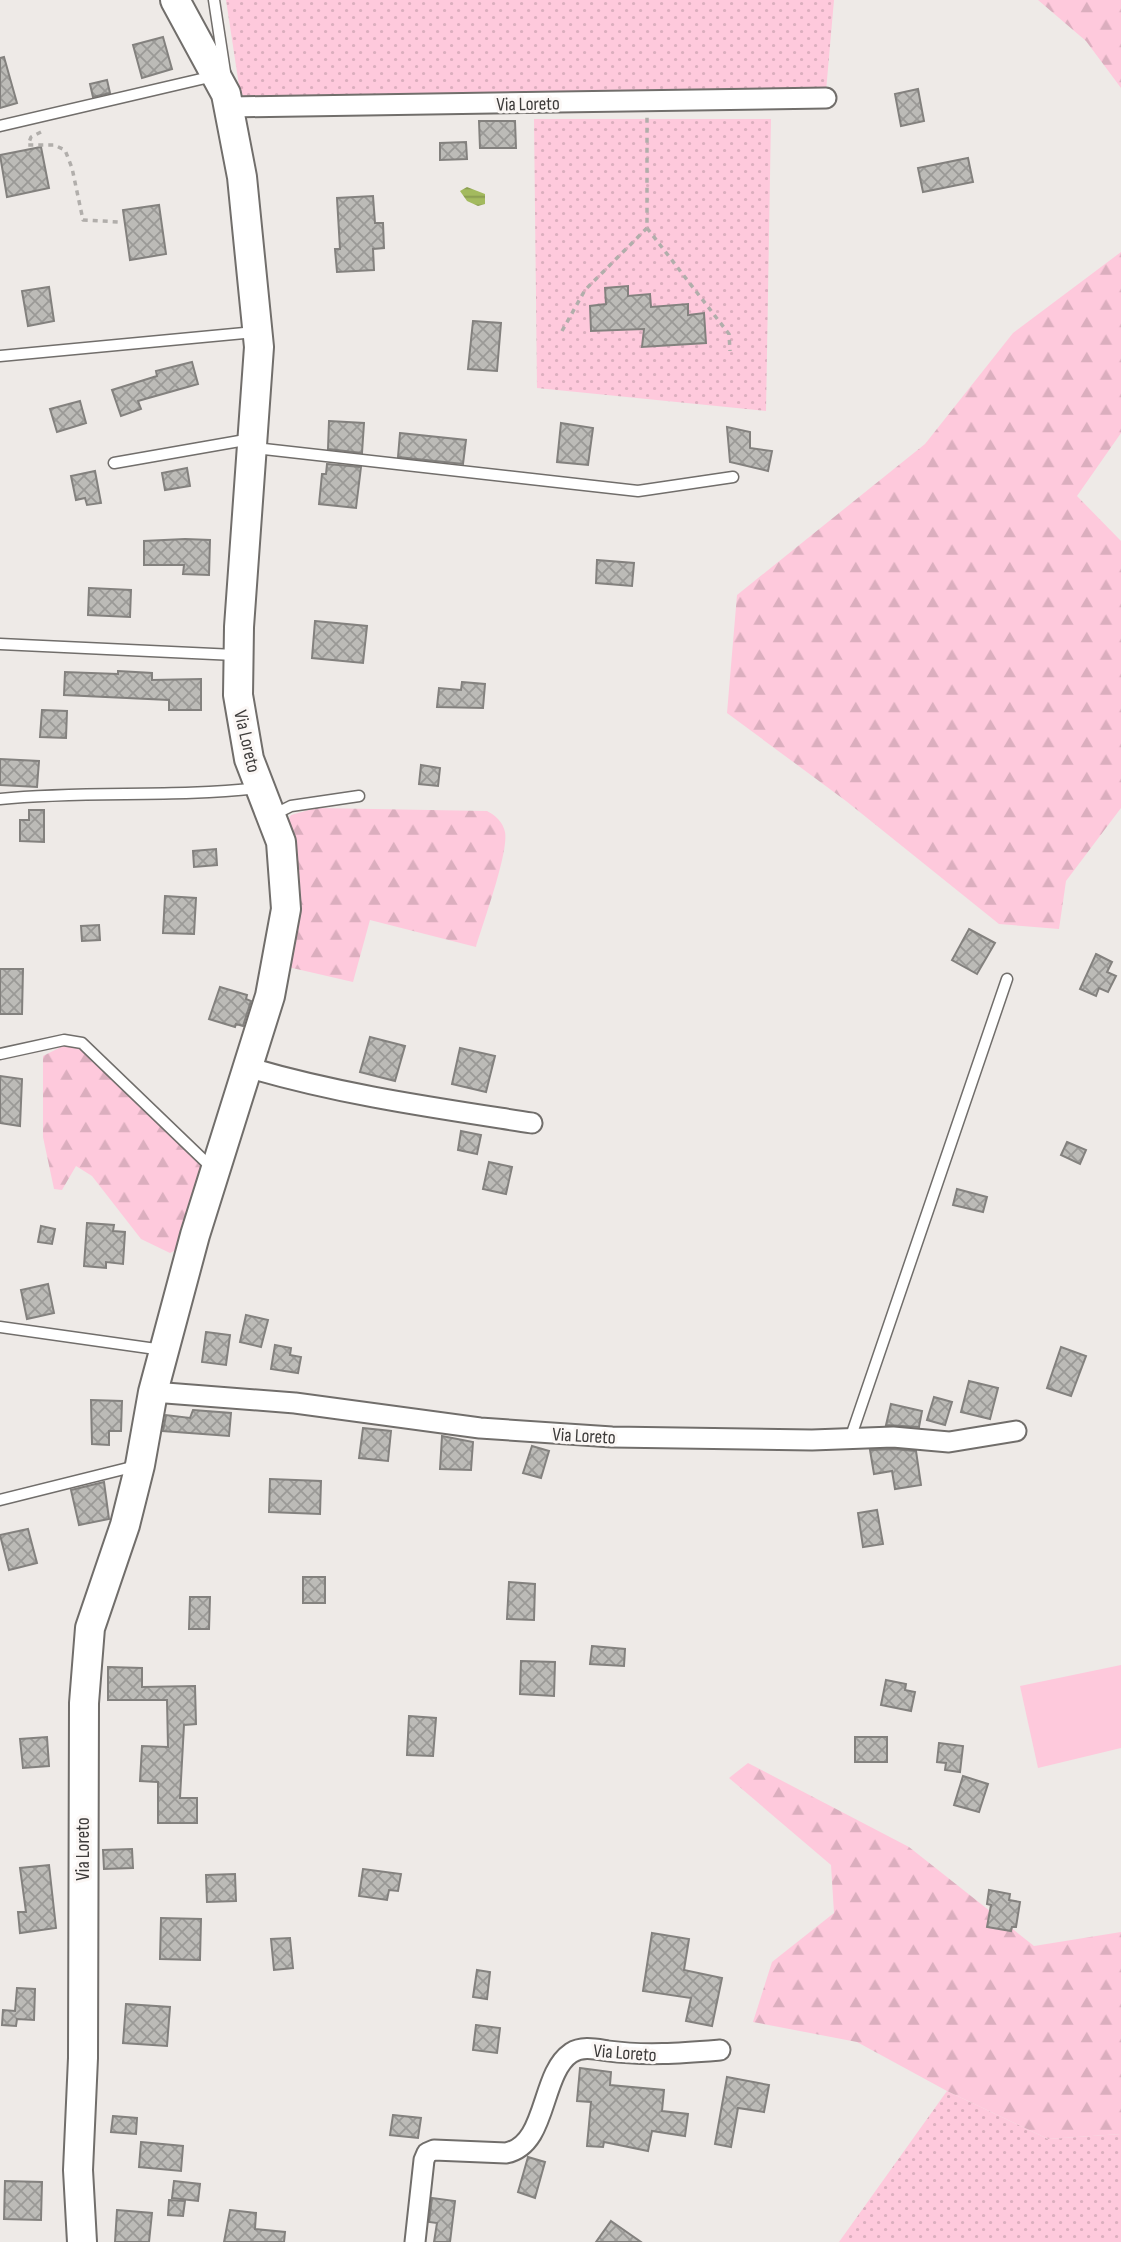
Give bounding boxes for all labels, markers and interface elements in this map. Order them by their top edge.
street label: Via Loreto [496,92,560,117]
street label: Via Loreto [228,708,265,775]
street label: Via Loreto [552,1423,616,1450]
street label: Via Loreto [72,1817,95,1881]
street label: Via Loreto [592,2040,657,2067]

